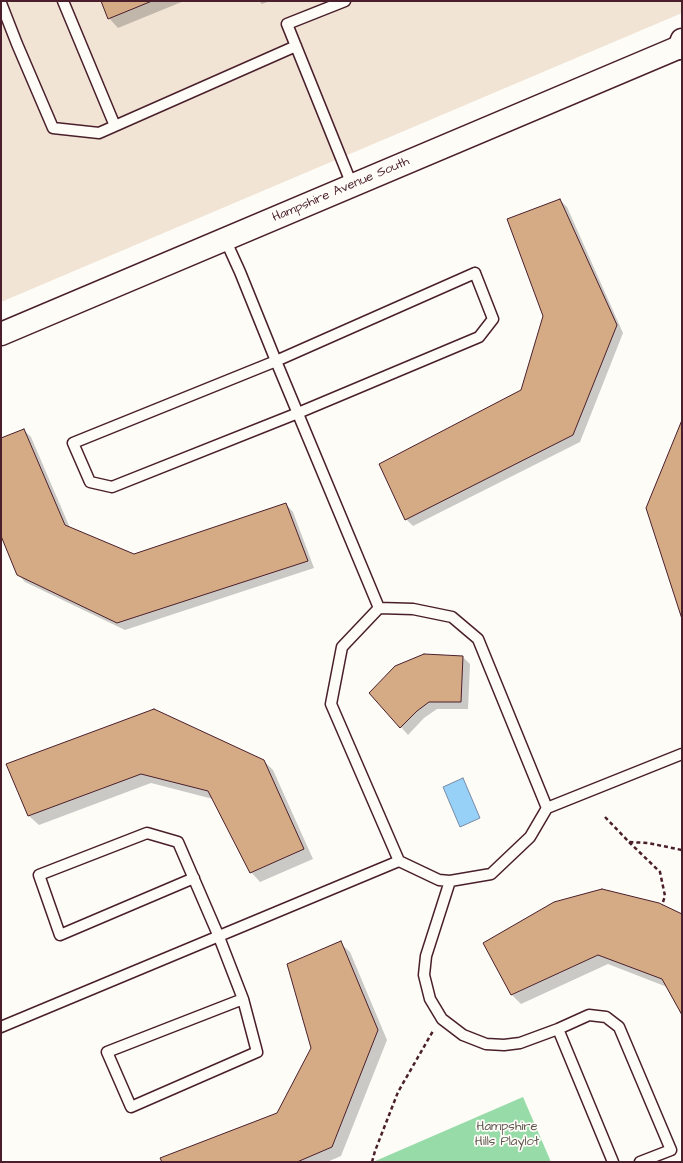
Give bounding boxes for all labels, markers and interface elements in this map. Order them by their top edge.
street label: Hampshire Avenue South [270,154,412,226]
park label: Hampshire Hills Playlot [475,1119,539,1150]

